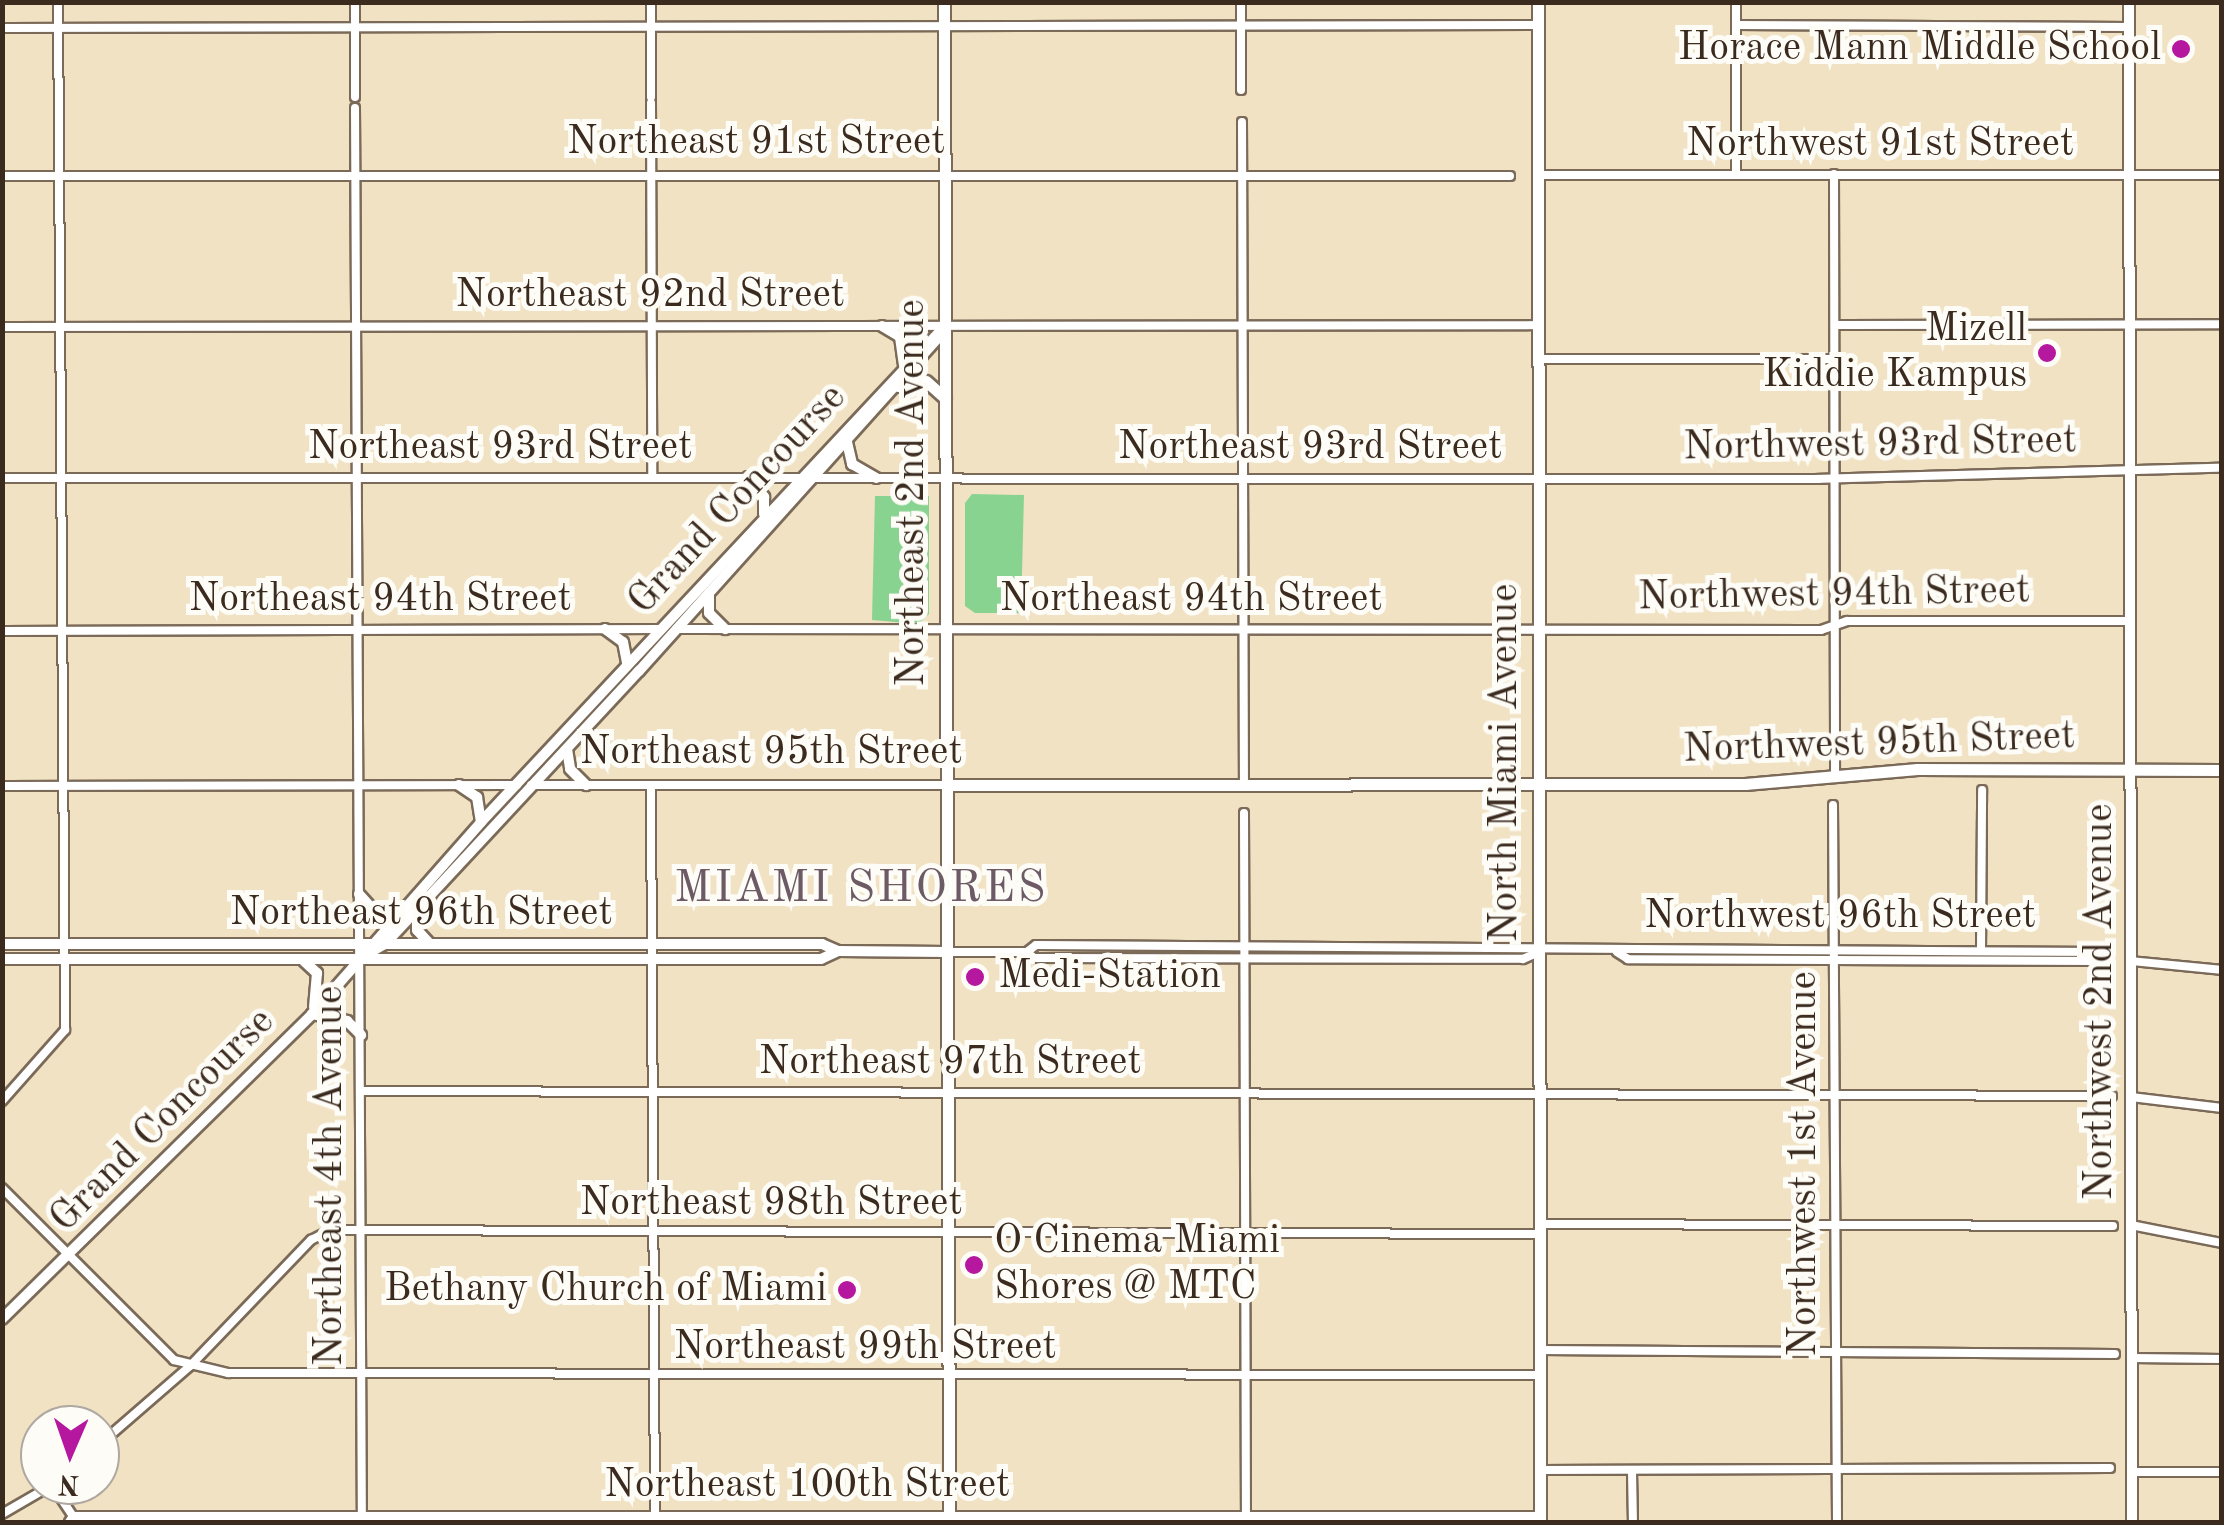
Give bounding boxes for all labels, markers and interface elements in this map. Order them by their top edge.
place label: Horace Mann Middle School [1678,25,2161,73]
marker: Horace Mann Middle School [2170,38,2192,60]
street label: Northeast 91st Street [567,119,945,167]
street label: Northwest 91st Street [1686,121,2074,169]
street label: Northeast 92nd Street [455,272,845,320]
street label: Northeast 2nd Avenue [889,299,937,687]
place label: Mizell Kiddie Kampus [1763,306,2027,400]
marker: Mizell Kiddie Kampus [2036,342,2058,364]
street label: Grand Concourse [619,375,857,625]
street label: Northwest 93rd Street [1683,418,2077,472]
street label: Northeast 93rd Street [308,424,692,472]
street label: Northeast 93rd Street [1118,424,1502,472]
street label: Northwest 94th Street [1637,568,2031,622]
street label: Northeast 94th Street [189,576,571,624]
street label: Northeast 94th Street [1000,576,1382,624]
street label: North Miami Avenue [1482,584,1530,942]
street label: Northwest 95th Street [1682,713,2076,775]
street label: Northeast 95th Street [580,729,962,777]
street label: Northwest 2nd Avenue [2077,804,2125,1200]
district label: MIAMI SHORES [674,863,1048,917]
street label: Northeast 96th Street [230,890,612,938]
street label: Northwest 96th Street [1644,893,2036,941]
place label: Medi-Station [998,953,1221,1001]
marker: Medi-Station [962,964,988,990]
street label: Northwest 1st Avenue [1781,971,1829,1357]
street label: Northeast 4th Avenue [307,986,355,1366]
street label: Grand Concourse [41,999,285,1243]
street label: Northeast 97th Street [759,1039,1141,1087]
street label: Northeast 98th Street [580,1180,962,1228]
place label: O Cinema Miami Shores @ MTC [994,1218,1280,1312]
marker: O Cinema Miami Shores @ MTC [963,1254,985,1276]
place label: Bethany Church of Miami [384,1266,827,1314]
marker: Bethany Church of Miami [836,1279,858,1301]
street label: Northeast 99th Street [674,1324,1056,1372]
north arrow [20,1405,120,1505]
street label: Northeast 100th Street [604,1462,1010,1510]
text: N [58,1469,80,1497]

